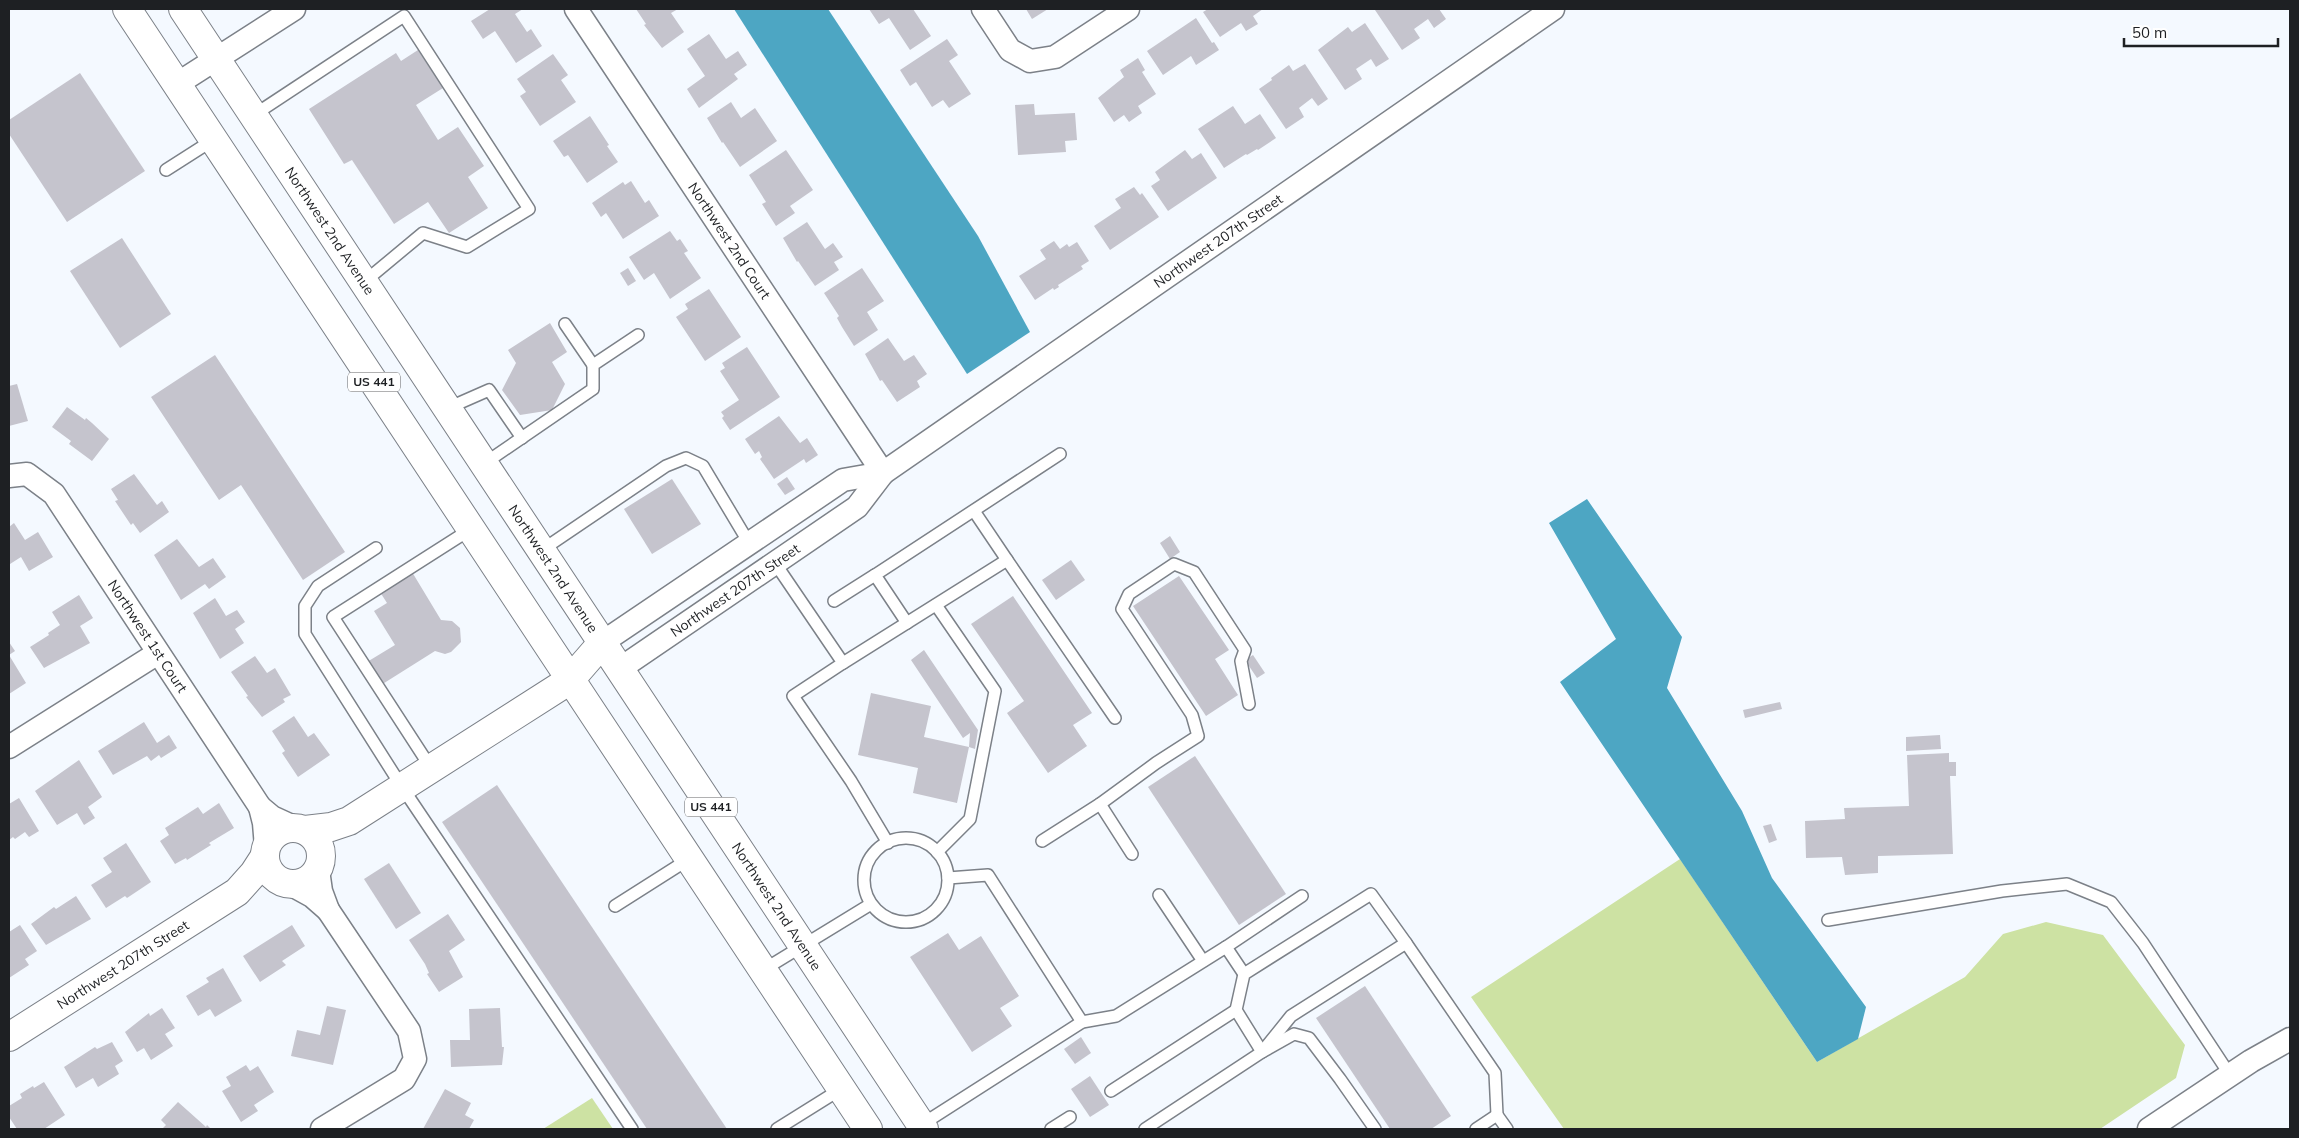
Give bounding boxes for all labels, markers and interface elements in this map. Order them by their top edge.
scale bar [2124,15,2278,47]
text: 50 m [2132,23,2167,42]
street label: Northwest 2nd Avenue [281,163,379,298]
street label: Northwest 2nd Court [684,179,775,303]
street label: Northwest 207th Street [1150,190,1286,292]
road number: US 441 [348,372,400,392]
street label: Northwest 2nd Avenue [504,501,602,636]
street label: Northwest 207th Street [667,540,803,641]
street label: Northwest 1st Court [104,576,191,696]
road number: US 441 [685,798,737,816]
street label: Northwest 2nd Avenue [728,839,825,974]
street label: Northwest 207th Street [54,916,192,1013]

